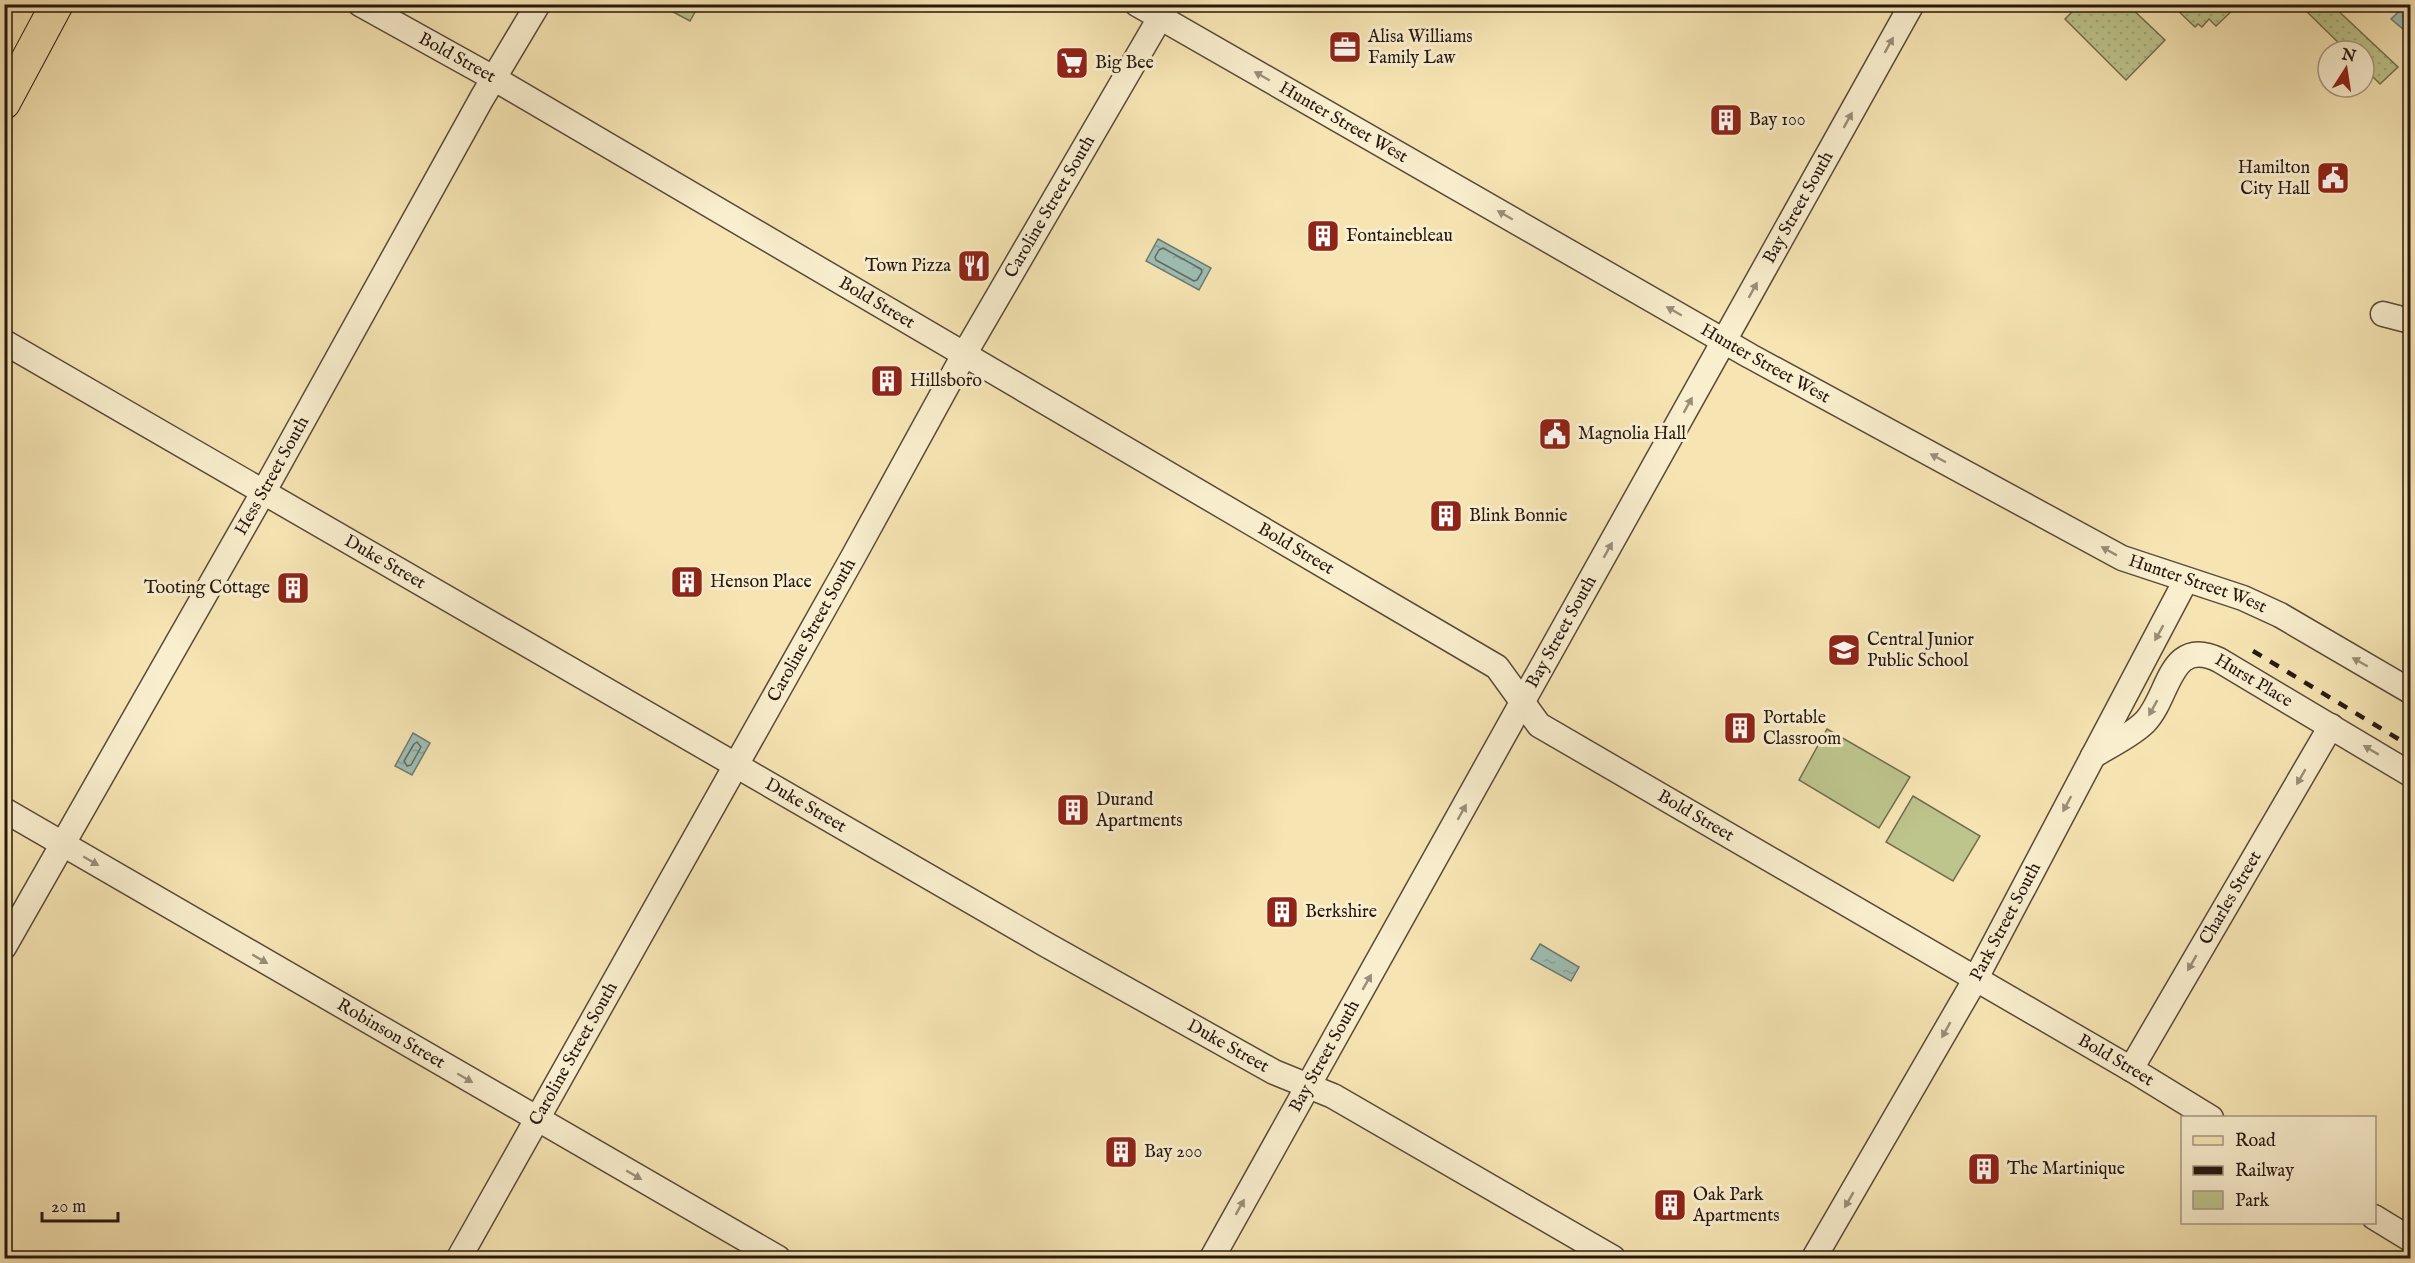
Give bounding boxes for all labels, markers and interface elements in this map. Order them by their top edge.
place label: Alisa Williams Family Law [1367,26,1473,70]
street label: Bold Street [414,27,500,89]
office icon: Alisa Williams Family Law [1327,29,1363,65]
one-way arrow [1884,37,1894,54]
north arrow [2316,39,2376,99]
supermarket icon: Big Bee [1054,45,1090,81]
text: N [2339,45,2358,68]
place label: Big Bee [1095,52,1154,75]
one-way arrow [1253,71,1270,81]
street label: Hunter Street West [1275,76,1412,169]
building icon: Bay 100 [1708,102,1744,138]
place label: Bay 100 [1749,109,1806,132]
one-way arrow [1843,111,1853,128]
street label: Caroline Street South [1000,131,1101,282]
street label: Bay Street South [1758,147,1839,268]
place label: Hamilton City Hall [2238,157,2310,201]
public building icon: Hamilton City Hall [2315,160,2351,196]
one-way arrow [1496,210,1513,220]
building icon: Fontainebleau [1305,218,1341,254]
place label: Fontainebleau [1346,225,1453,248]
restaurant icon: Town Pizza [956,248,992,284]
place label: Town Pizza [865,255,951,278]
street label: Bold Street [834,272,919,334]
one-way arrow [1748,281,1758,298]
one-way arrow [1666,306,1682,317]
street label: Hunter Street West [1696,318,1834,409]
building icon: Hillsboro [869,363,905,399]
place label: Hillsboro [910,370,982,393]
one-way arrow [1683,396,1693,413]
street label: Hess Street South [230,412,315,540]
public building icon: Magnolia Hall [1537,416,1573,452]
place label: Magnolia Hall [1578,423,1686,446]
one-way arrow [1929,453,1946,463]
building icon: Blink Bonnie [1428,498,1464,534]
place label: Blink Bonnie [1469,505,1568,528]
street label: Bold Street [1254,518,1338,580]
street label: Duke Street [340,530,430,595]
one-way arrow [1603,541,1613,558]
one-way arrow [2100,546,2117,556]
street label: Hunter Street West [2125,549,2270,619]
street label: Caroline Street South [762,554,861,706]
building icon: Henson Place [669,564,705,600]
building icon: Tooting Cottage [275,570,311,606]
place label: Henson Place [710,571,812,594]
street label: Bay Street South [1521,571,1602,692]
place label: Tooting Cottage [144,577,270,600]
one-way arrow [2154,624,2164,641]
place label: Central Junior Public School [1867,629,1974,673]
school or university icon: Central Junior Public School [1826,632,1862,668]
street label: Hurst Place [2210,649,2297,713]
one-way arrow [2352,656,2368,667]
one-way arrow [2148,700,2158,717]
place label: Portable Classroom [1763,707,1841,751]
building icon: Portable Classroom [1722,710,1758,746]
one-way arrow [2363,745,2379,756]
one-way arrow [2296,769,2307,785]
street label: Duke Street [761,773,850,838]
street label: Bold Street [1653,785,1738,847]
place label: Durand Apartments [1095,789,1183,833]
building icon: Durand Apartments [1055,792,1091,828]
one-way arrow [2062,796,2072,813]
one-way arrow [1457,803,1467,820]
street label: Charles Street [2194,847,2267,949]
one-way arrow [83,856,100,866]
street label: Park Street South [1965,858,2047,985]
building icon: Berkshire [1264,894,1300,930]
place label: Berkshire [1305,901,1377,924]
one-way arrow [252,954,269,964]
one-way arrow [2187,955,2198,971]
one-way arrow [1362,974,1372,991]
street label: Caroline Street South [524,978,623,1130]
street label: Robinson Street [333,994,449,1074]
street label: Bay Street South [1284,996,1365,1116]
street label: Duke Street [1183,1014,1273,1078]
one-way arrow [1941,1022,1951,1039]
street label: Bold Street [2073,1029,2158,1092]
one-way arrow [457,1073,474,1083]
legend [2181,1116,2376,1224]
text: Road [2235,1130,2276,1153]
building icon: Bay 200 [1103,1134,1139,1170]
place label: Bay 200 [1144,1141,1202,1164]
building icon: The Martinique [1966,1151,2002,1187]
place label: The Martinique [2007,1158,2125,1181]
text: Railway [2235,1160,2294,1183]
one-way arrow [626,1170,643,1180]
place label: Oak Park Apartments [1692,1184,1780,1228]
scale bar [42,1185,118,1223]
building icon: Oak Park Apartments [1652,1187,1688,1223]
text: Park [2235,1190,2270,1213]
one-way arrow [1844,1192,1855,1208]
text: 20 m [51,1196,86,1219]
one-way arrow [1235,1199,1245,1216]

